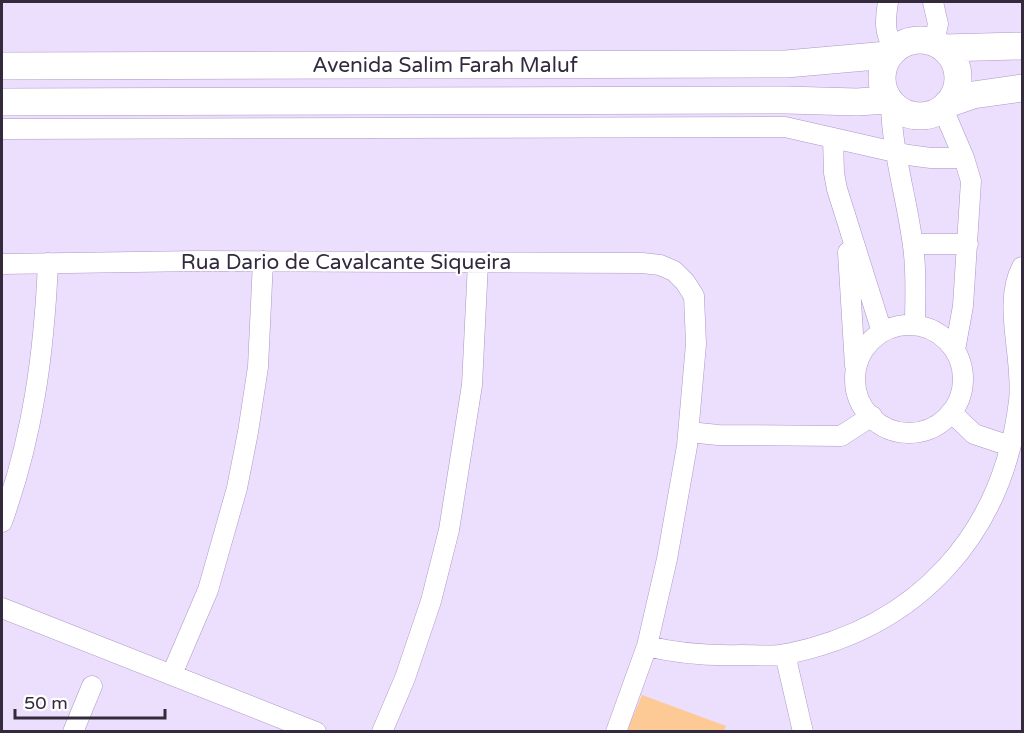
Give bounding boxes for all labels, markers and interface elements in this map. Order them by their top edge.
street label: Avenida Salim Farah Maluf [312,53,578,78]
street label: Rua Dario de Cavalcante Siqueira [181,250,511,275]
scale bar [15,682,165,720]
text: 50 m [24,692,68,714]

